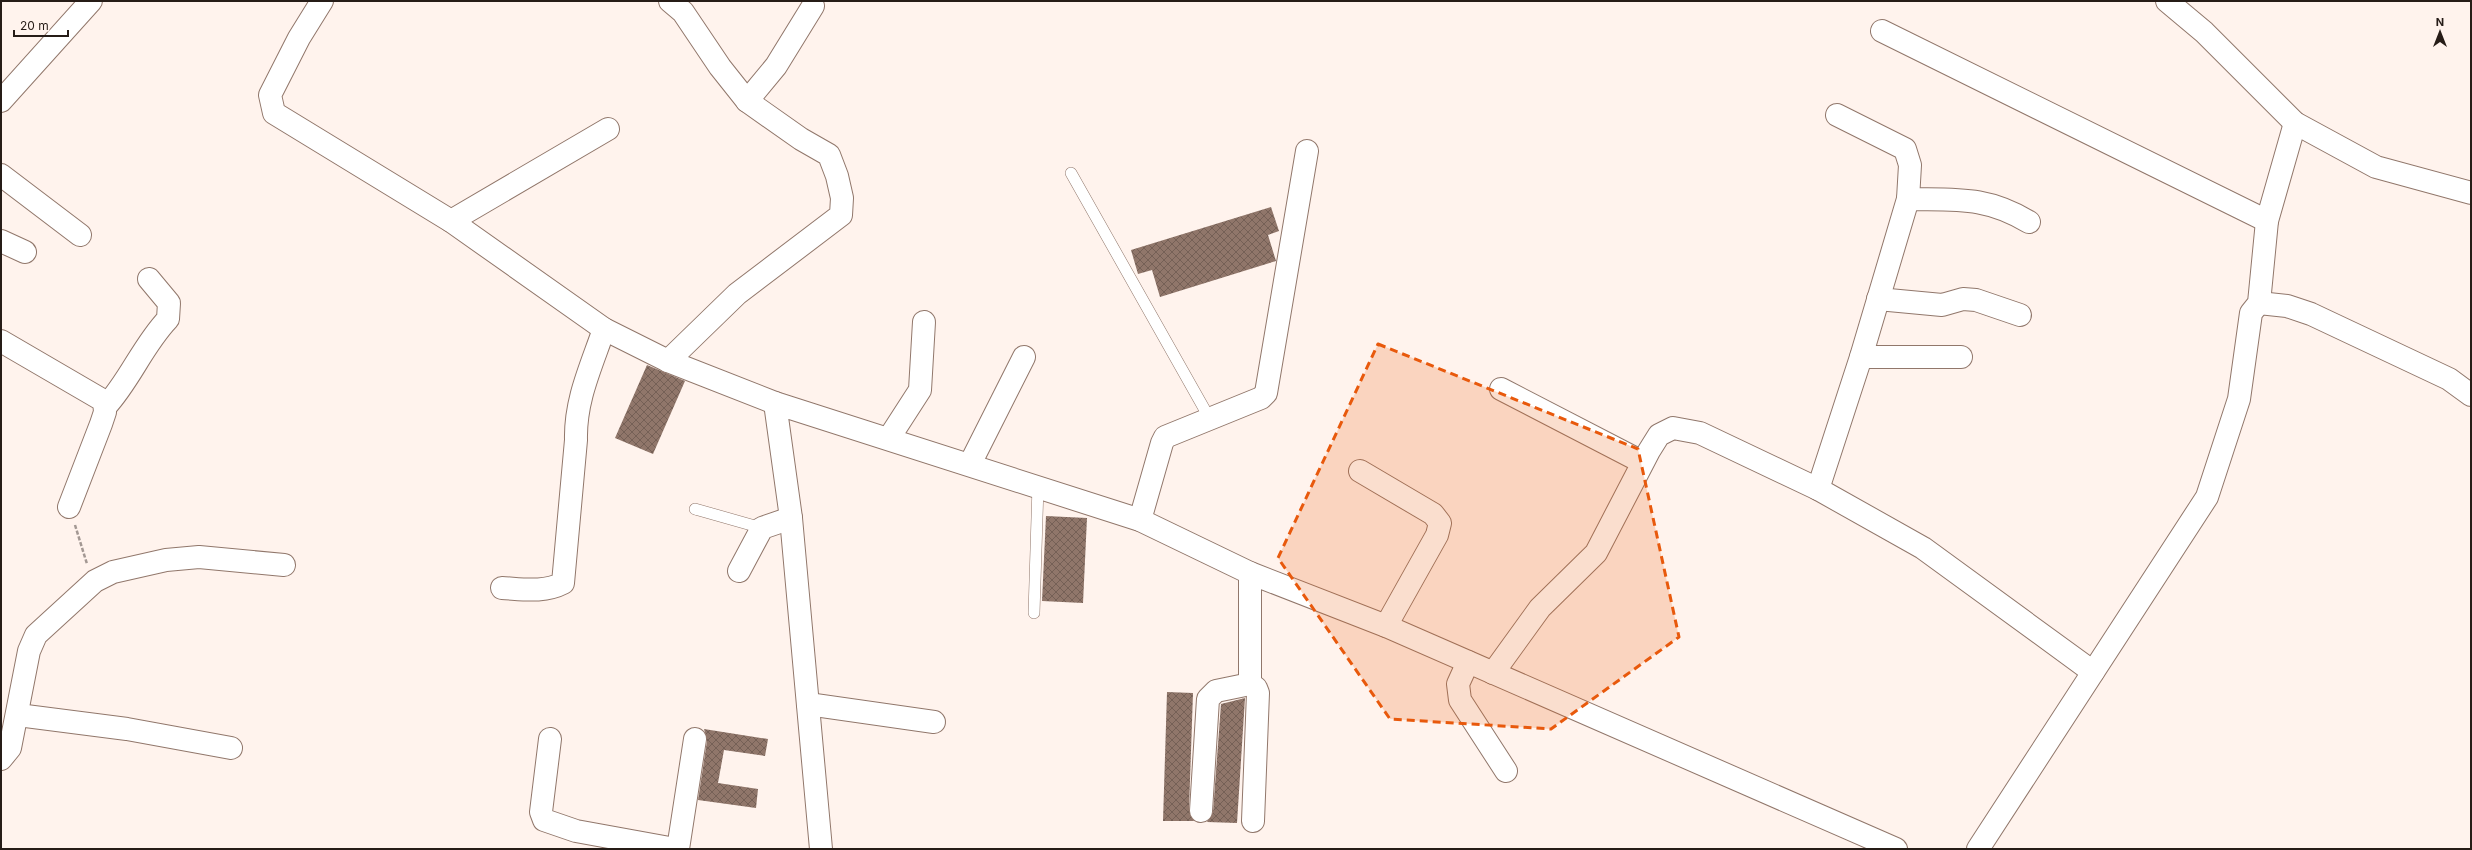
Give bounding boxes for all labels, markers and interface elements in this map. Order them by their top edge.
scale bar [14,12,68,38]
north arrow [2420,12,2460,52]
text: N [2436,15,2444,29]
text: 20 m [20,18,49,33]

